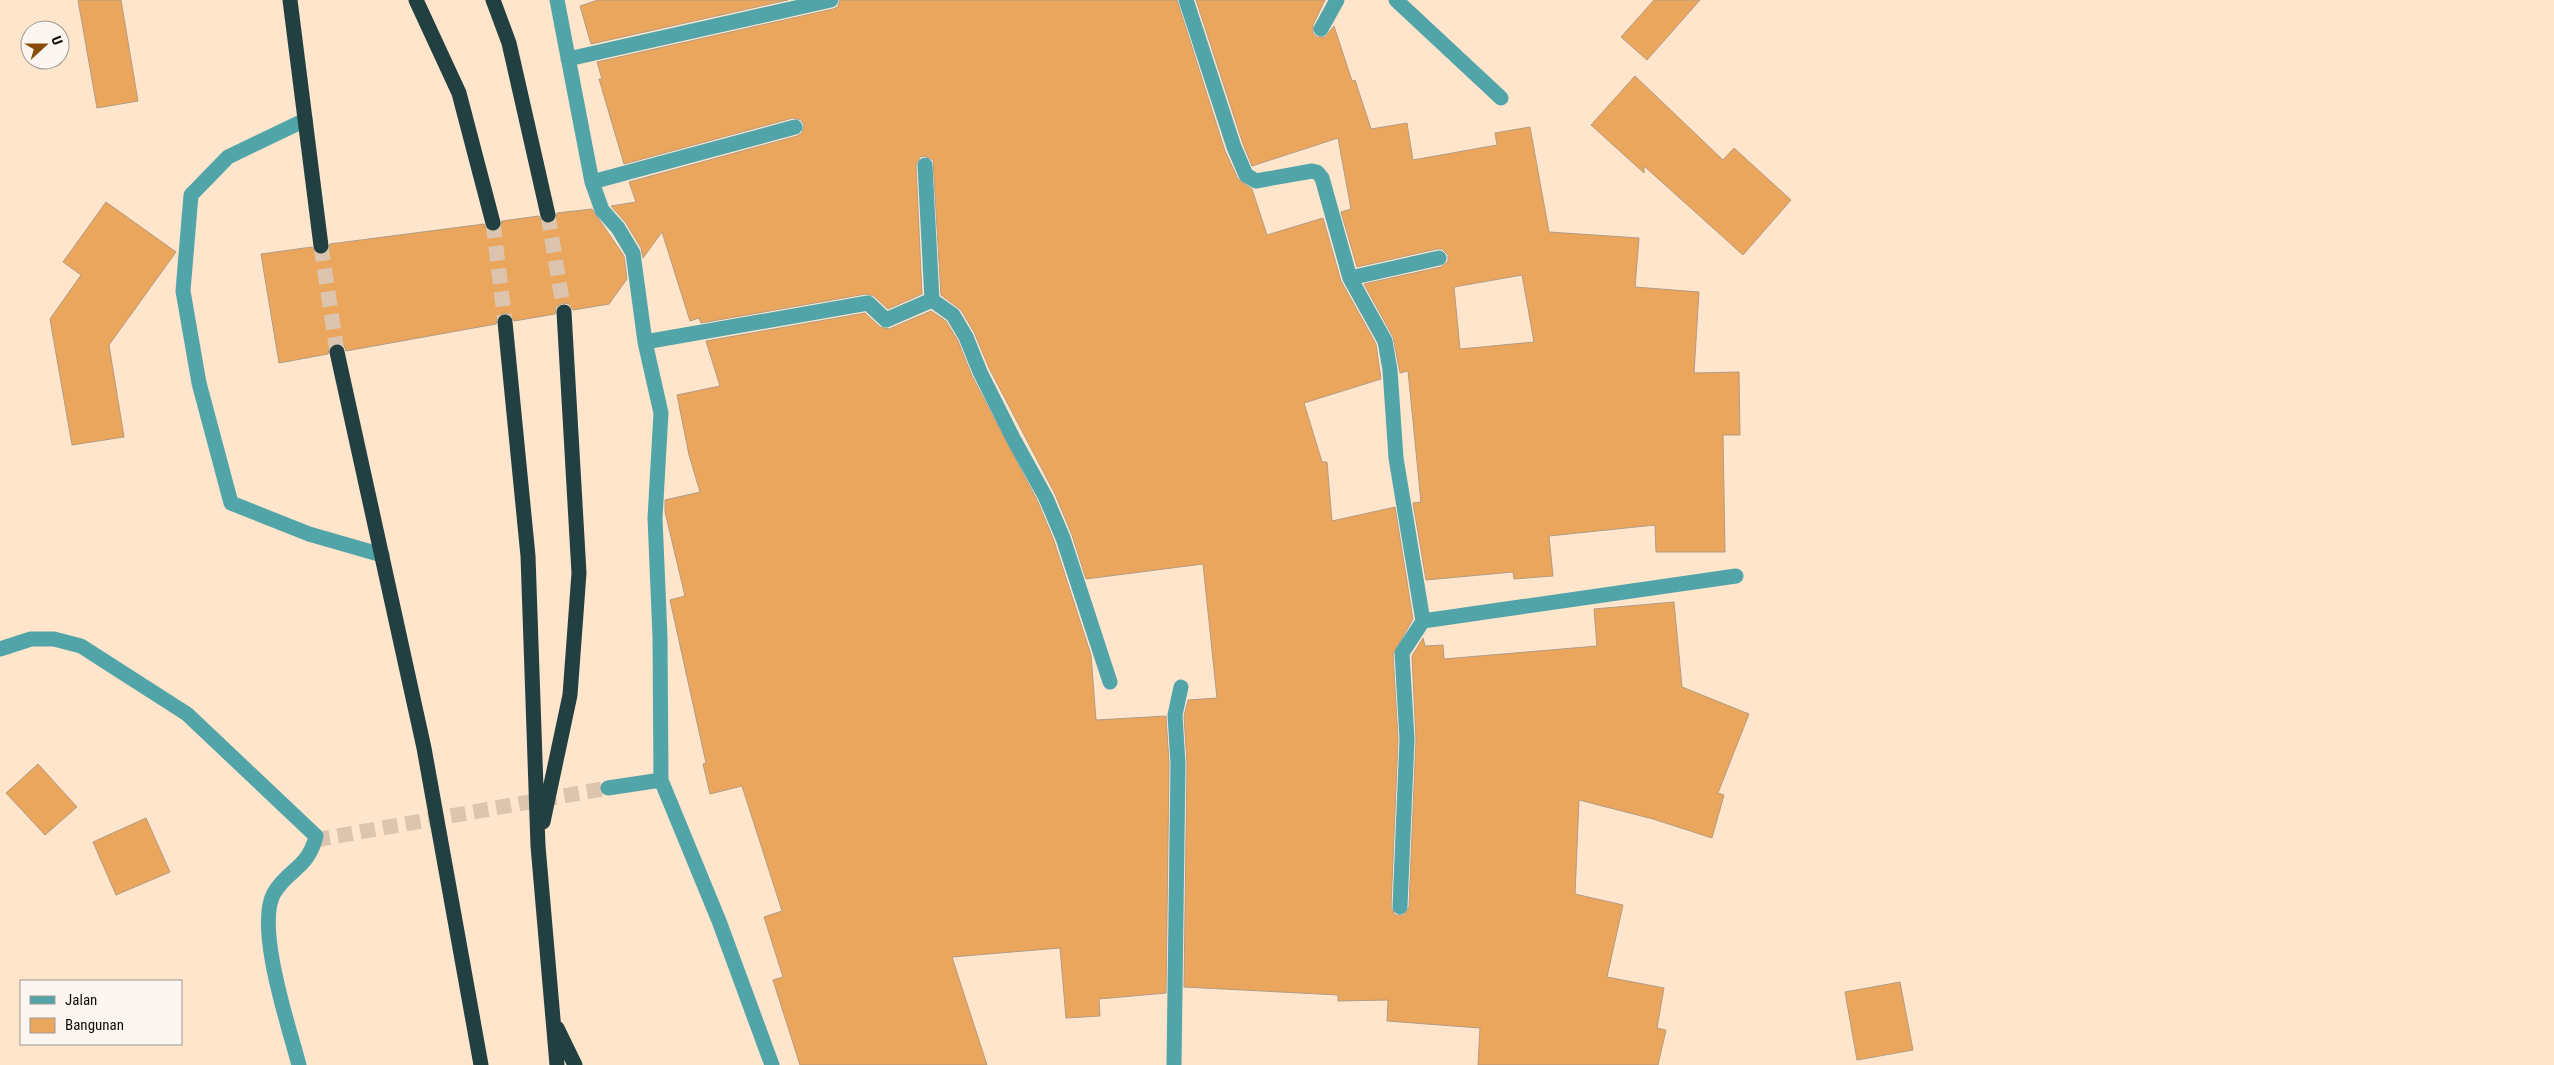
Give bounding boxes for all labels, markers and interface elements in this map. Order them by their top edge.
north arrow [20,20,70,70]
text: U [48,34,66,47]
legend [20,980,182,1045]
text: Jalan [65,991,97,1009]
text: Bangunan [65,1016,124,1034]

